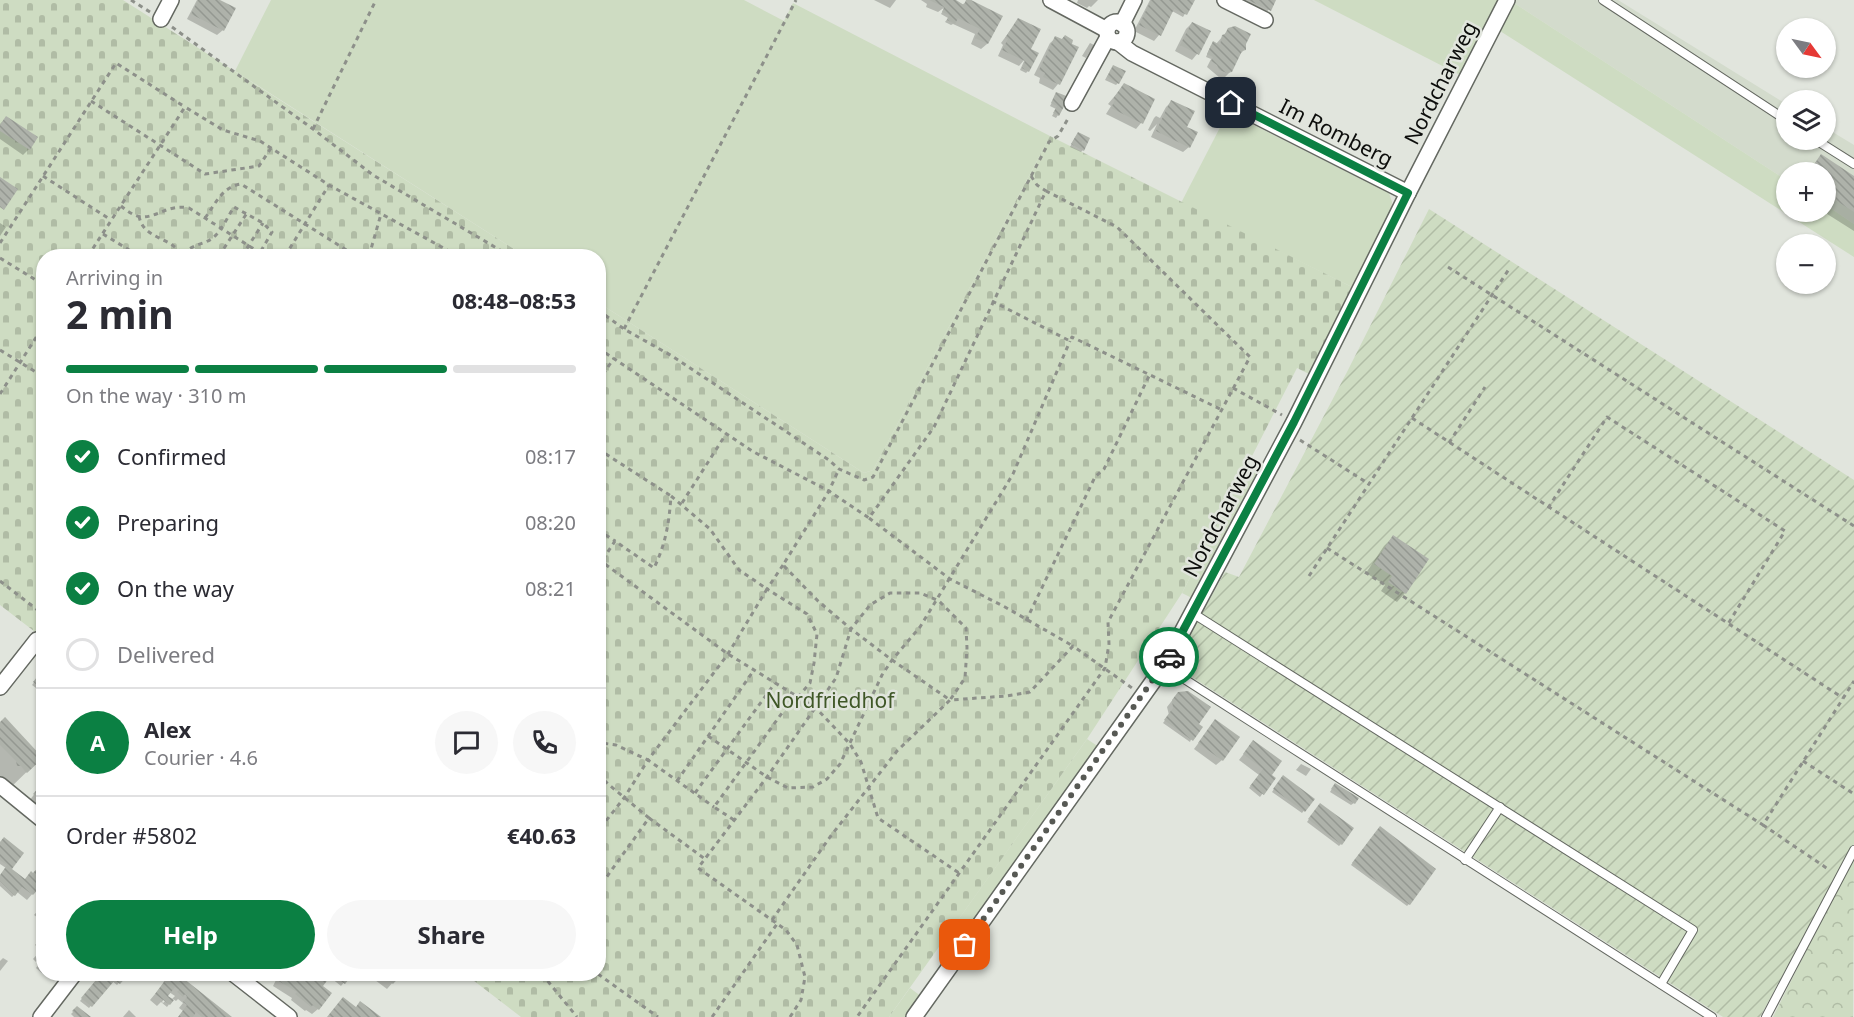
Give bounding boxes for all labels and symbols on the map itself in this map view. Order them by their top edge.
street label: Nordcharweg [1397,16,1483,149]
north arrow [1776,18,1836,78]
pin [1205,77,1256,128]
street label: Im Romberg [1275,92,1398,173]
street label: Nordcharweg [1176,450,1264,582]
courier [1139,627,1199,687]
park label: Nordfriedhof [766,686,896,714]
pin [939,919,990,970]

